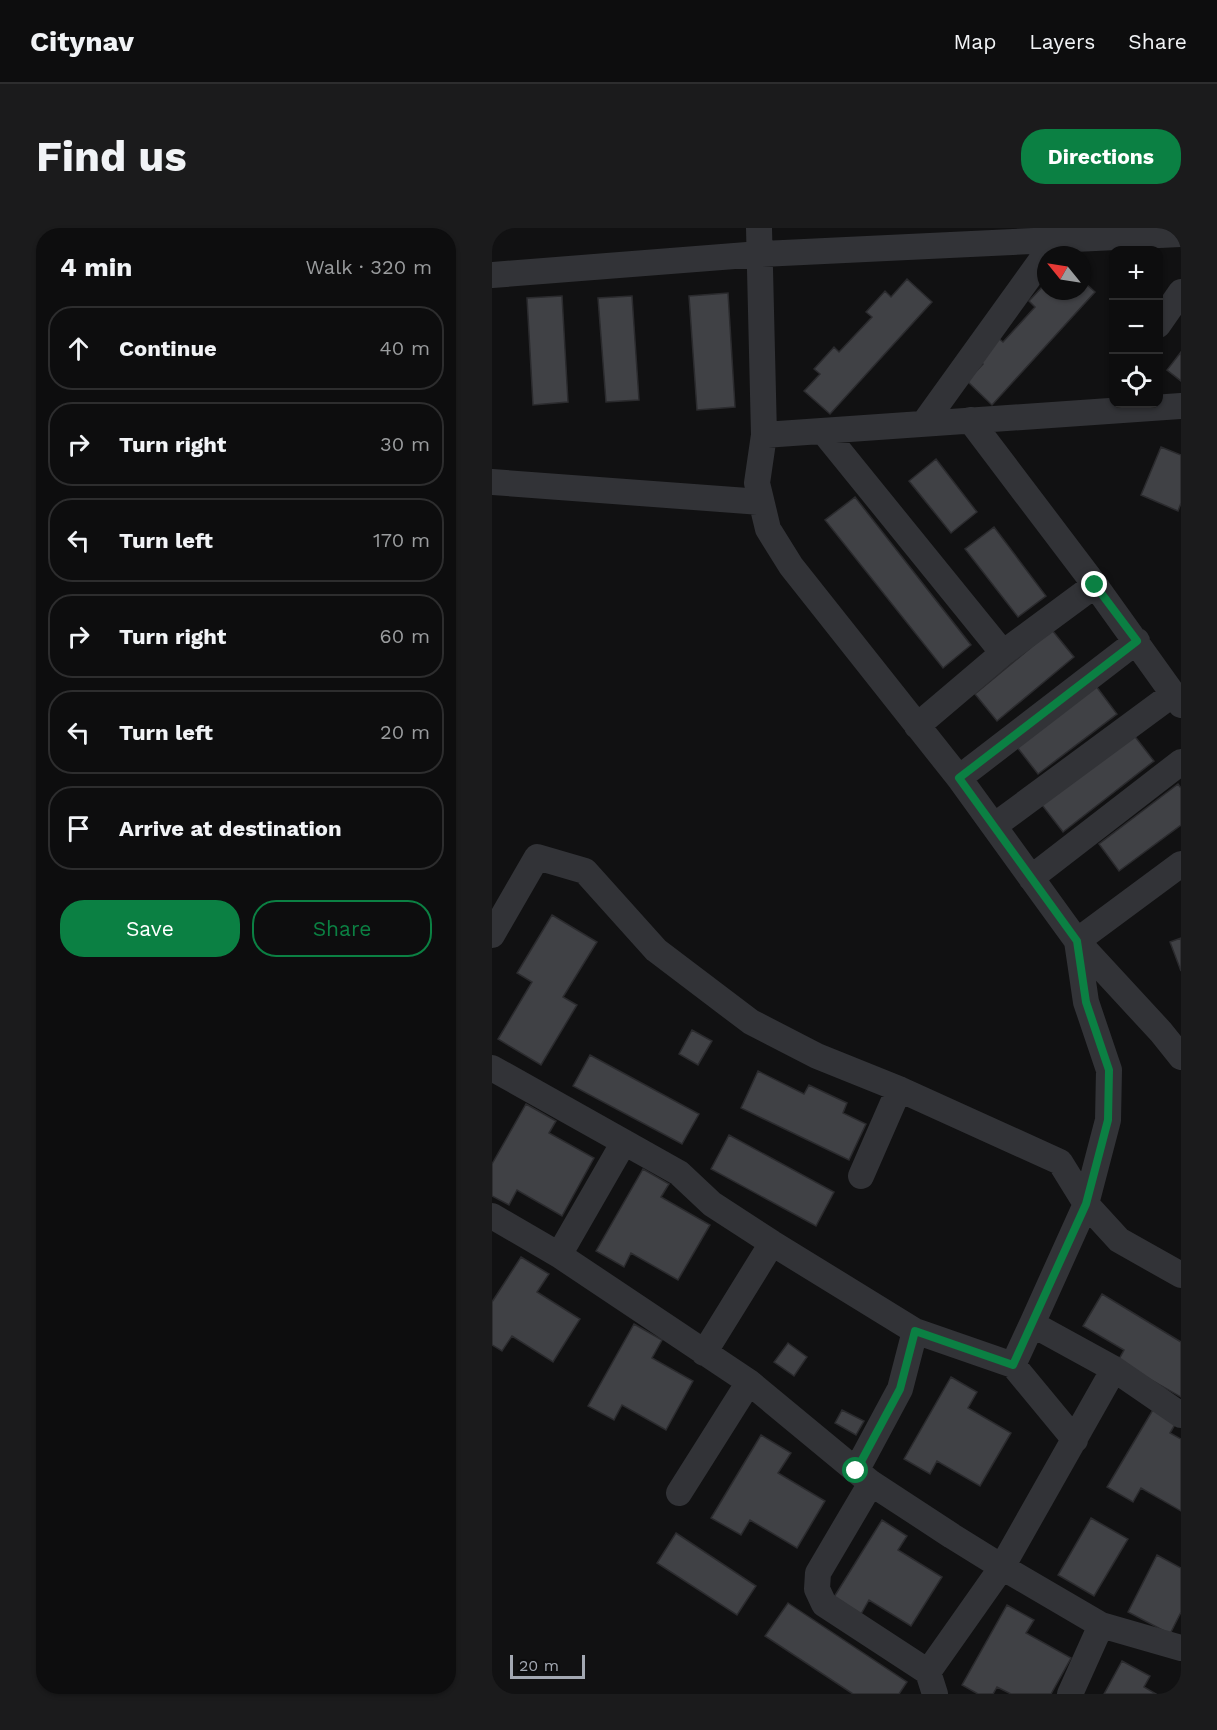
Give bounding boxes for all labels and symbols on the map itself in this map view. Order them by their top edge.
north arrow [1037,246,1091,300]
route end [1081,571,1107,597]
route start [842,1457,868,1483]
scale bar [510,1652,585,1680]

